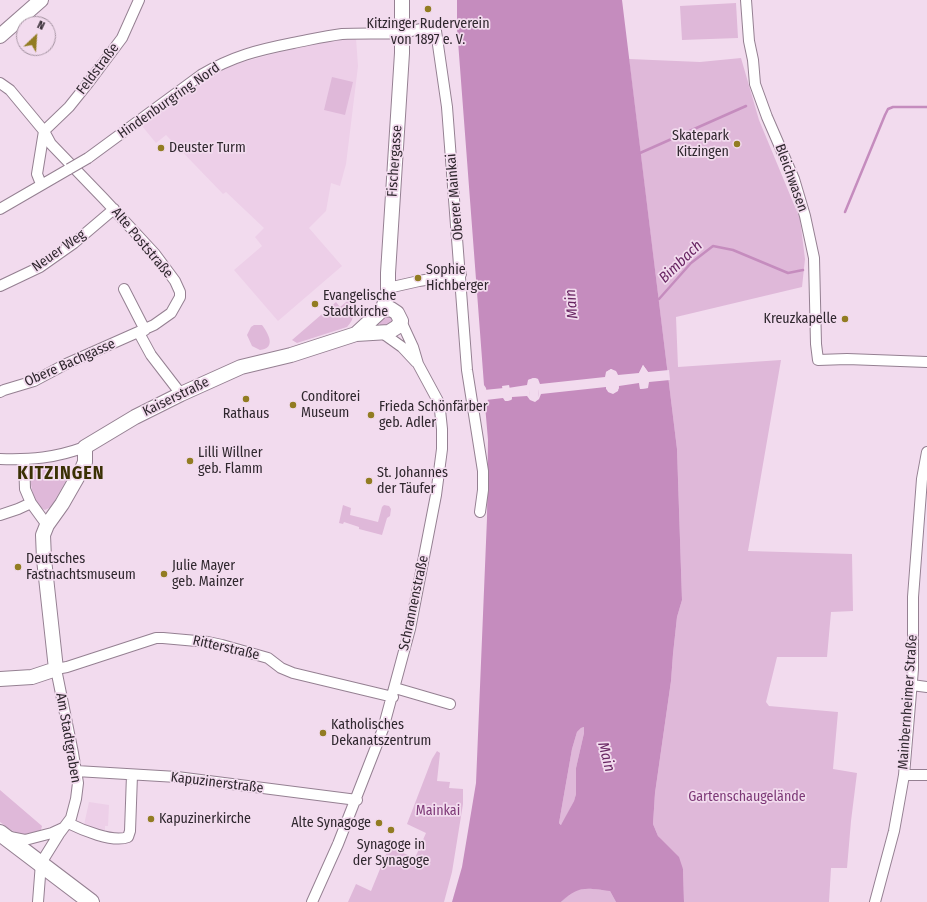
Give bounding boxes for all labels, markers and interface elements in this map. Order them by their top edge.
marker: Kitzinger Ruderverein von 1897 e. V. [423,4,433,14]
north arrow [16,16,56,56]
place label: Kitzinger Ruderverein von 1897 e. V. [366,16,490,48]
text: N [35,18,47,33]
street label: Feldstraße [73,40,123,98]
street label: Hindenburgring Nord [115,59,223,143]
street label: Fischergasse [384,125,406,197]
place label: Skatepark Kitzingen [672,128,729,160]
marker: Skatepark Kitzingen [732,139,742,149]
place label: Deuster Turm [169,140,246,156]
street label: Bleichwasen [771,142,811,214]
marker: Deuster Turm [156,143,166,153]
street label: Oberer Mainkai [443,153,467,241]
street label: Alte Poststraße [108,204,176,282]
street label: Neuer Weg [29,226,89,276]
water label: Bimbach [656,237,706,287]
place label: Sophie Hichberger [426,262,489,294]
marker: Sophie Hichberger [413,273,423,283]
place label: Evangelische Stadtkirche [323,288,396,320]
water label: Main [562,288,582,320]
marker: Evangelische Stadtkirche [310,299,320,309]
place label: Kreuzkapelle [764,311,837,327]
marker: Kreuzkapelle [840,314,850,324]
street label: Obere Bachgasse [22,335,118,391]
street label: Kaiserstraße [140,374,212,420]
place label: Conditorei Museum [301,389,360,422]
marker: Rathaus [241,394,251,404]
place label: Frieda Schönfärber geb. Adler [379,399,488,432]
marker: Conditorei Museum [288,400,298,410]
place label: Rathaus [223,406,269,422]
marker: Frieda Schönfärber geb. Adler [366,410,376,420]
place label: Lilli Willner geb. Flamm [198,445,263,478]
marker: Lilli Willner geb. Flamm [185,456,195,466]
district label: KITZINGEN [17,463,105,485]
place label: St. Johannes der Täufer [377,465,448,498]
marker: St. Johannes der Täufer [364,476,374,486]
place label: Deutsches Fastnachtsmuseum [26,551,136,584]
street label: Schrannenstraße [396,554,432,652]
place label: Julie Mayer geb. Mainzer [172,558,244,590]
marker: Deutsches Fastnachtsmuseum [13,562,23,572]
marker: Julie Mayer geb. Mainzer [159,569,169,579]
street label: Ritterstraße [191,632,261,664]
street label: Mainbernheimer Straße [895,634,921,770]
street label: Am Stadtgraben [52,692,84,784]
place label: Katholisches Dekanatszentrum [331,717,431,750]
marker: Katholisches Dekanatszentrum [318,728,328,738]
water label: Main [593,740,619,774]
street label: Kapuzinerstraße [170,769,264,797]
park label: Gartenschaugelände [688,789,806,805]
park label: Mainkai [416,803,460,819]
place label: Kapuzinerkirche [159,811,251,827]
marker: Kapuzinerkirche [146,814,156,824]
place label: Alte Synagoge [291,815,371,831]
marker: Alte Synagoge [374,818,384,828]
marker: Synagoge in der Synagoge [386,825,396,835]
place label: Synagoge in der Synagoge [353,837,429,870]

